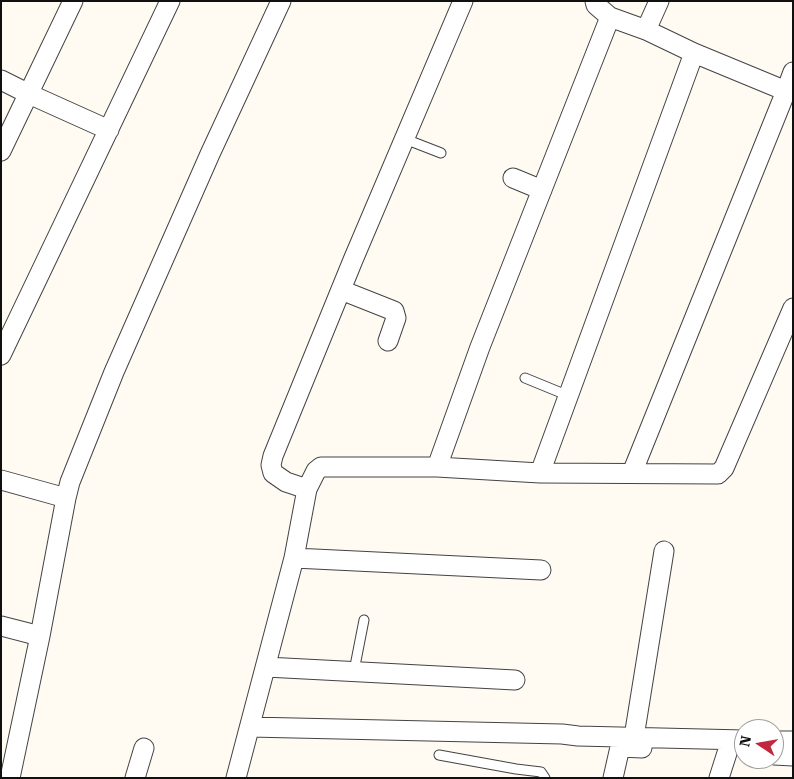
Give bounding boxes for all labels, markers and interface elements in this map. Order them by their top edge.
north arrow [734,719,784,769]
text: N [736,734,754,748]

